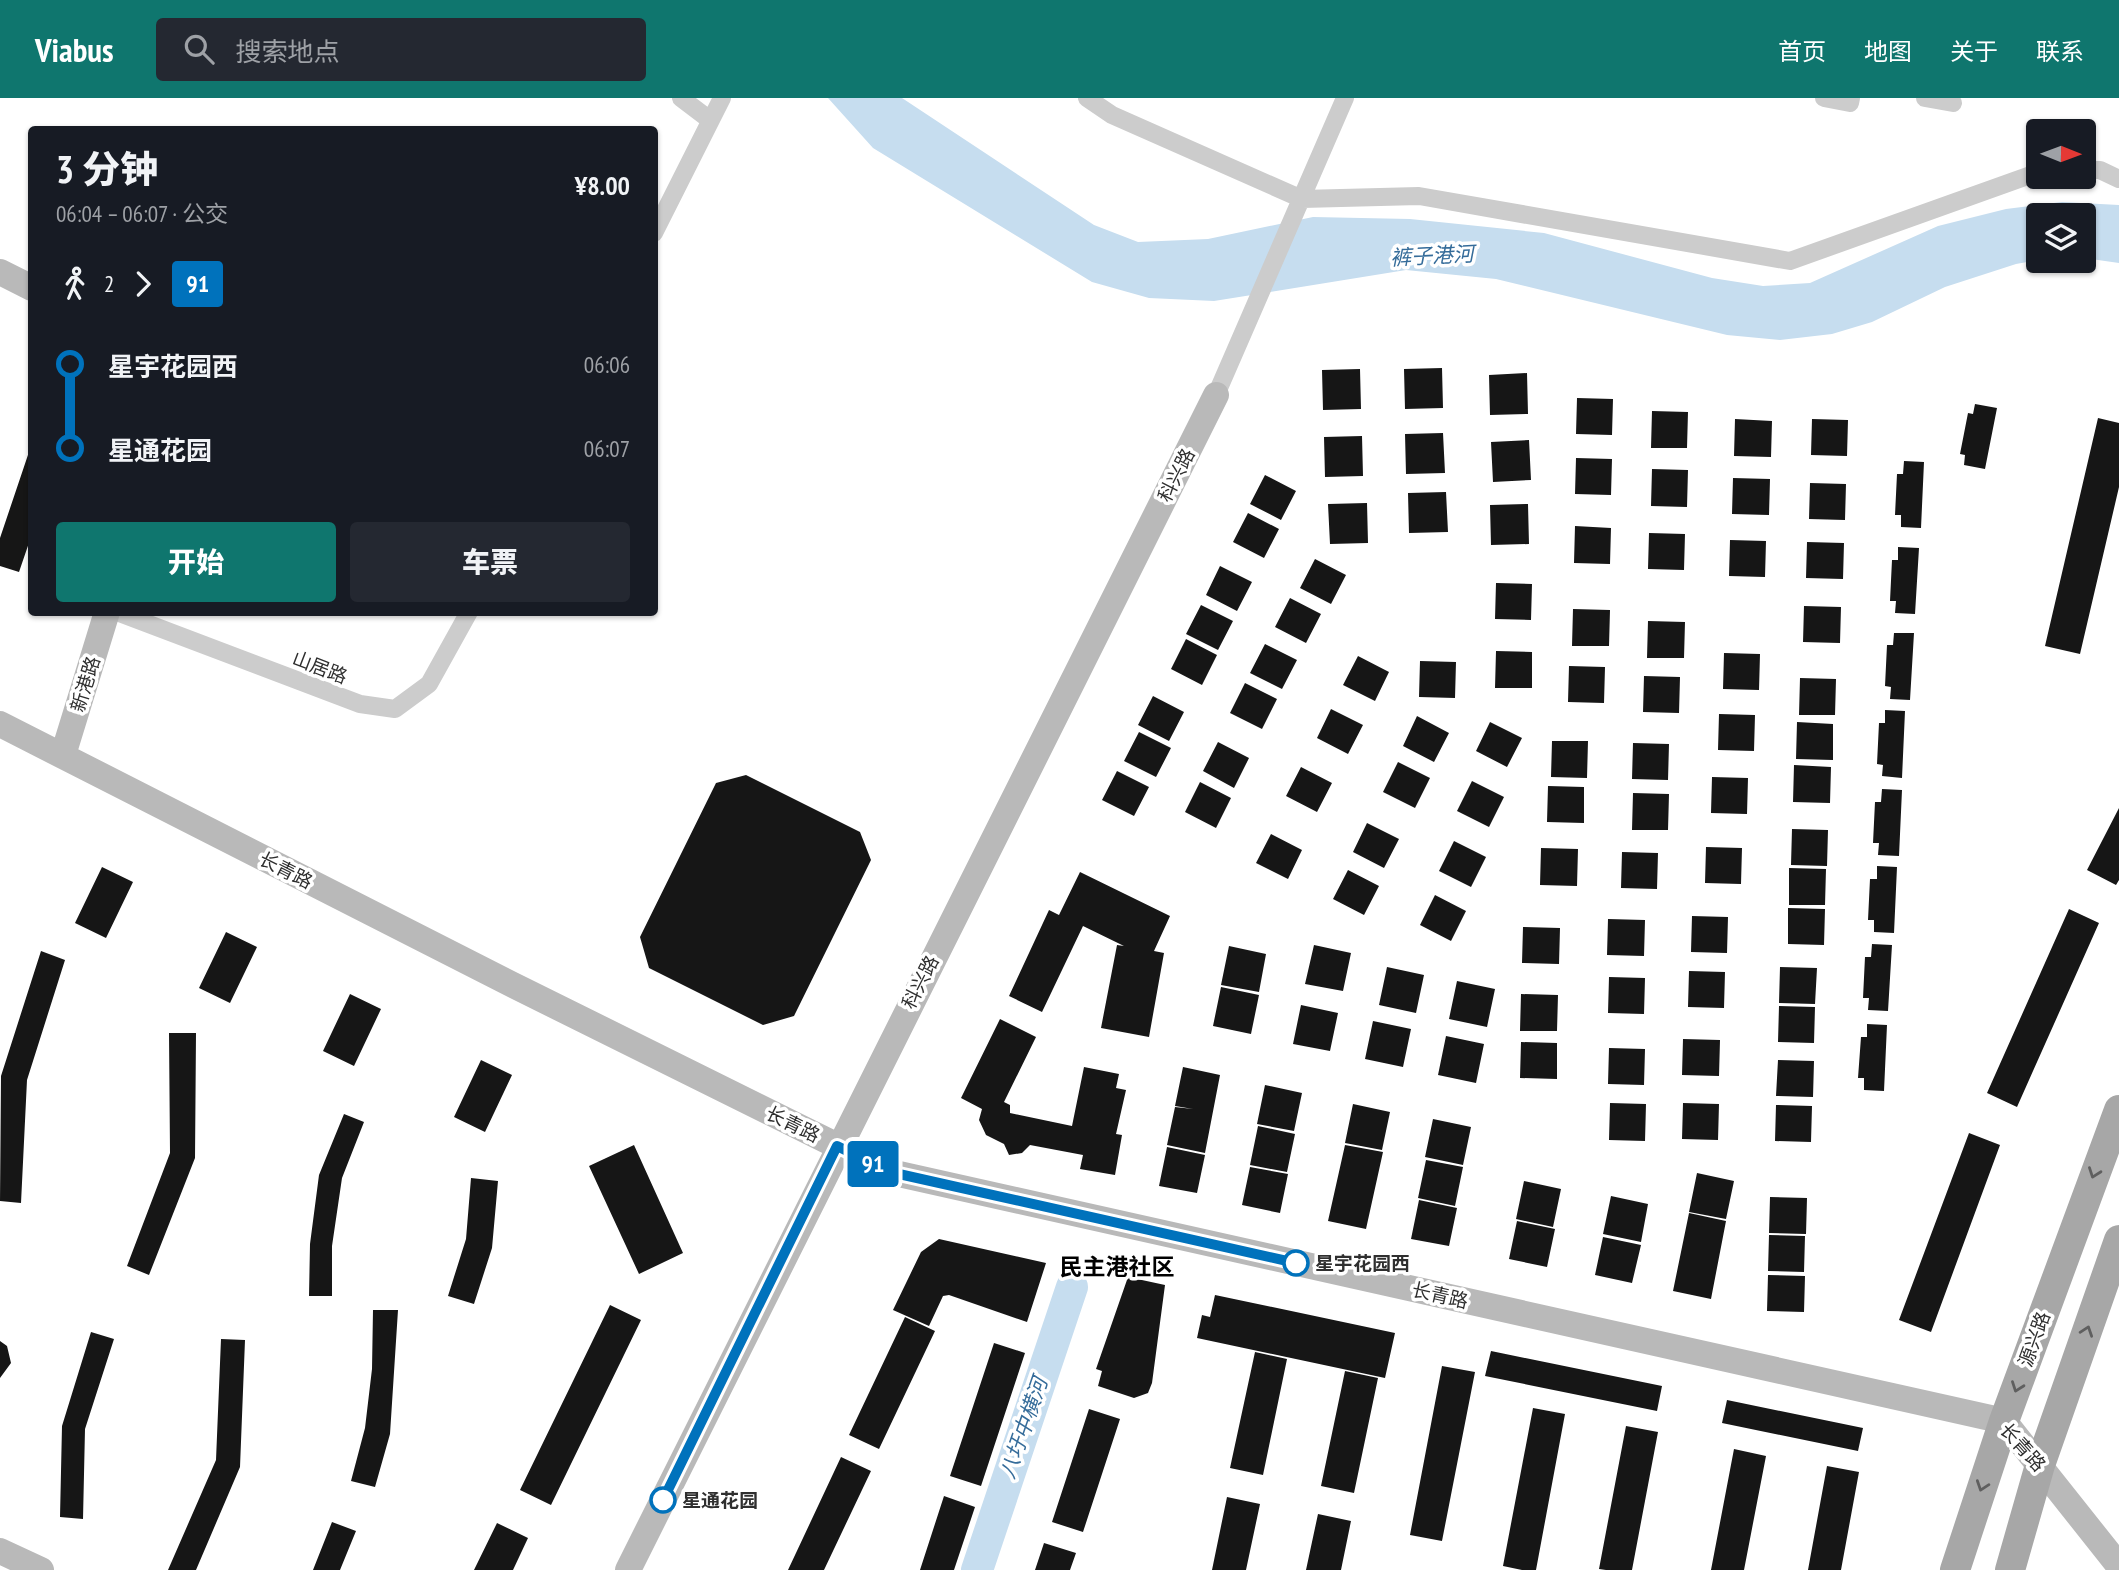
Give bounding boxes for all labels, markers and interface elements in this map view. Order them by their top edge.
search box [156,18,646,81]
text: Viabus [35,28,114,71]
icon: search [180,30,218,68]
text: 搜索地点 [236,35,340,68]
text: 首页 [1778,36,1826,67]
text: 地图 [1864,36,1912,67]
text: 关于 [1950,36,1998,67]
text: 联系 [2036,36,2084,67]
north arrow [2026,119,2096,189]
map controls [2026,119,2096,273]
text: 3 分钟 [56,144,158,193]
text: ¥8.00 [575,169,630,202]
text: 06:04 – 06:07 · 公交 [56,199,228,228]
button: layers [2026,203,2096,273]
water label: 裤子港河 [1389,240,1479,271]
icon: walk [56,265,94,303]
icon: forward [124,265,162,303]
text: 91 [186,268,209,299]
text: 2 [104,269,114,298]
text: 星宇花园西 [108,350,238,383]
text: 06:06 [584,350,630,379]
text: 星通花园 [108,434,212,467]
text: 06:07 [584,434,630,463]
street label: 科兴路 [1152,444,1200,506]
button: 开始 [56,522,336,602]
button: 车票 [350,522,630,602]
street label: 山居路 [289,646,351,688]
street label: 新港路 [65,653,105,715]
street label: 长青路 [255,846,317,894]
street label: 科兴路 [896,951,944,1013]
street label: 长青路 [762,1101,824,1147]
line badge: 91 [842,1141,904,1187]
text: 91 [862,1148,884,1179]
one-way arrow [2088,1166,2102,1178]
marker: 星宇花园西 [1283,1250,1309,1276]
place label: 星宇花园西 [1315,1251,1410,1275]
district label: 民主港社区 [1060,1252,1175,1281]
street label: 长青路 [1410,1277,1470,1313]
street label: 源兴路 [2013,1308,2055,1370]
one-way arrow [2079,1326,2093,1338]
water label: 八圩中横河 [994,1370,1055,1482]
one-way arrow [2011,1380,2025,1392]
street label: 长青路 [1995,1418,2051,1476]
one-way arrow [1976,1479,1990,1491]
marker: 星通花园 [650,1487,676,1513]
place label: 星通花园 [682,1488,758,1512]

